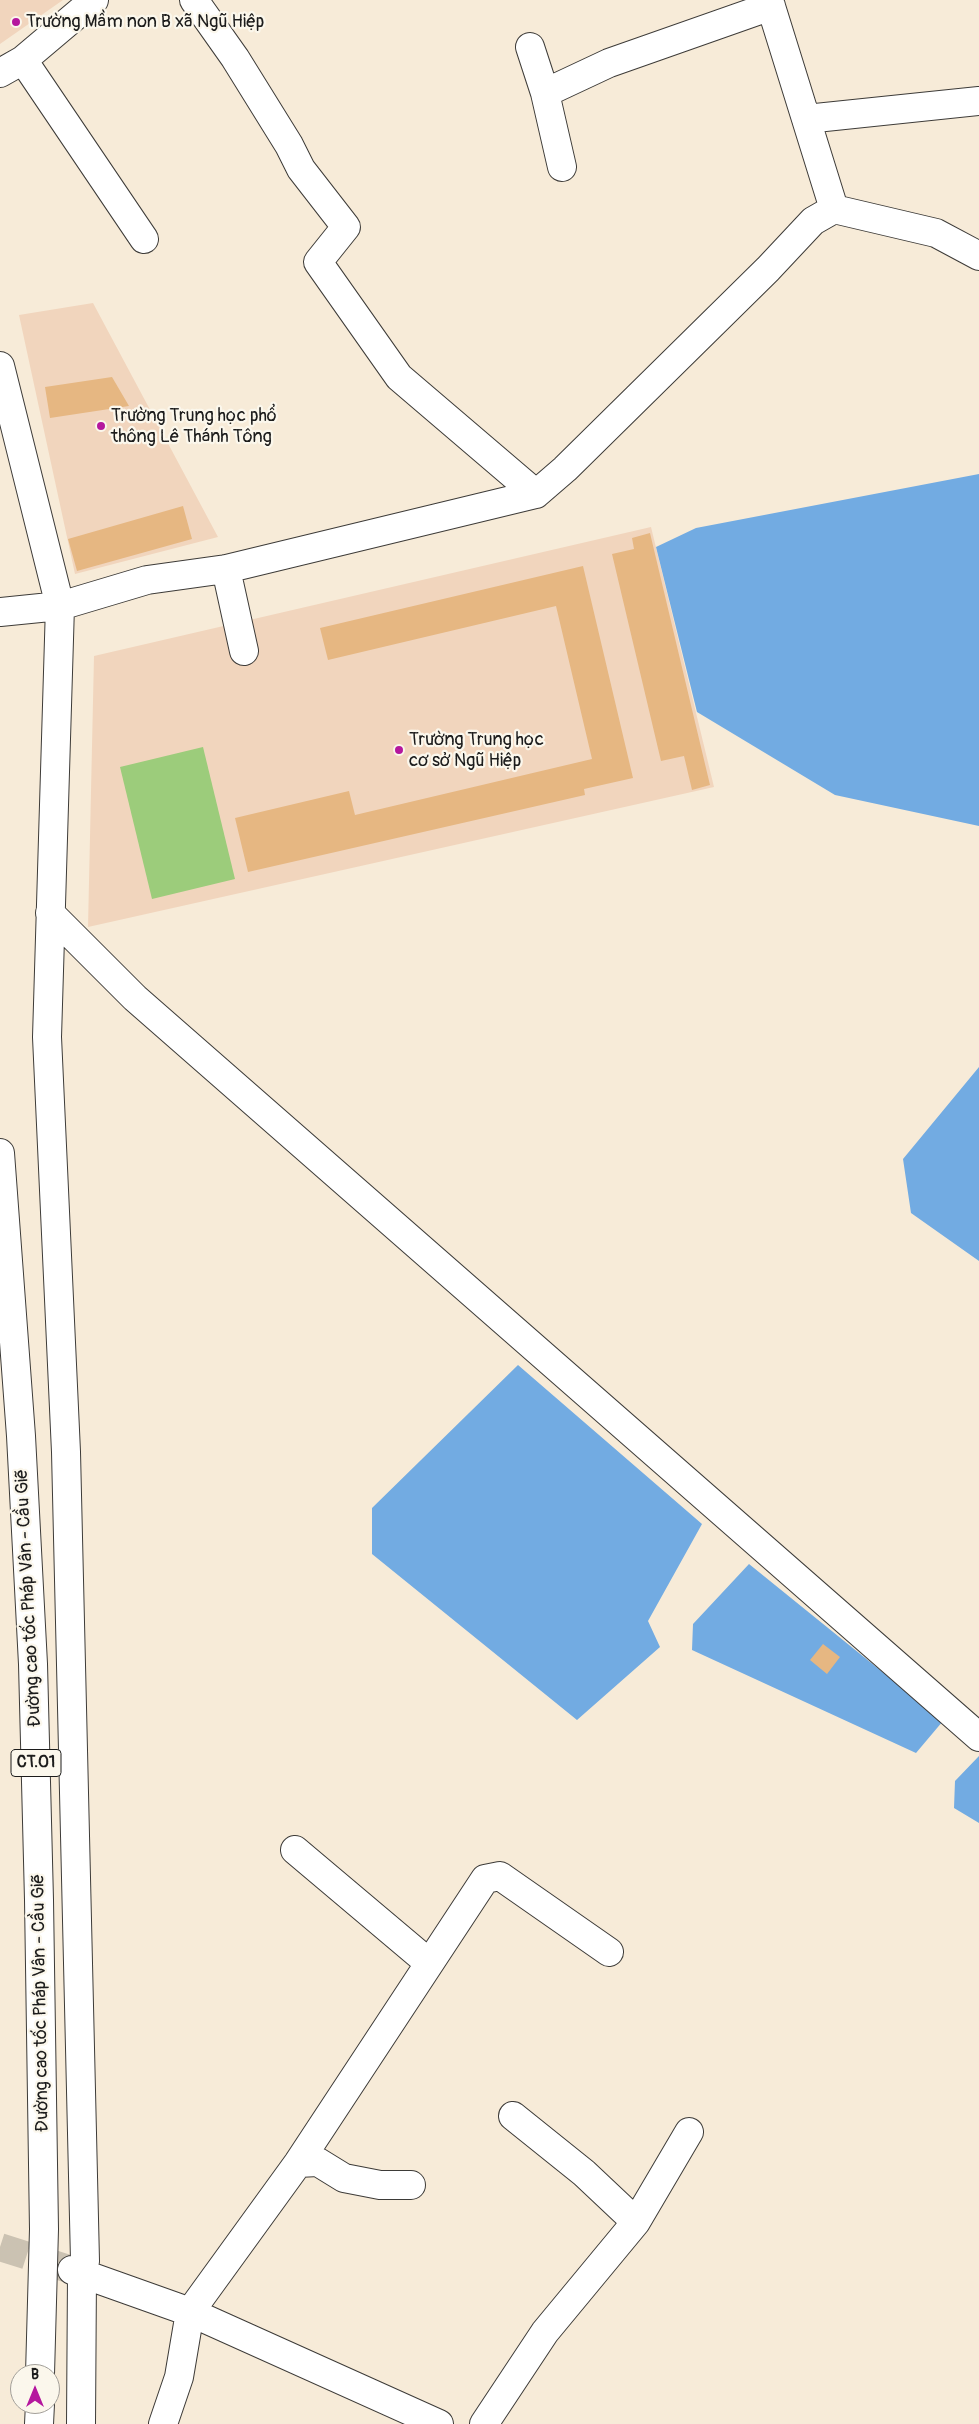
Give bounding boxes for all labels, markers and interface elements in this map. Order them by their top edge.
place label: Trường Mầm non B xã Ngũ Hiệp [26,11,264,33]
marker: Trường Mầm non B xã Ngũ Hiệp [10,16,22,28]
place label: Trường Trung học phổ thông Lê Thánh Tông [111,405,277,448]
marker: Trường Trung học phổ thông Lê Thánh Tông [95,420,107,432]
place label: Trường Trung học cơ sở Ngũ Hiệp [409,729,544,772]
marker: Trường Trung học cơ sở Ngũ Hiệp [393,744,405,756]
street label: Đường cao tốc Pháp Vân - Cầu Giẽ [11,1469,47,1727]
road number: CT.01 [11,1750,61,1776]
street label: Đường cao tốc Pháp Vân - Cầu Giẽ [28,1874,54,2132]
north arrow [10,2364,60,2414]
text: B [31,2366,39,2383]

